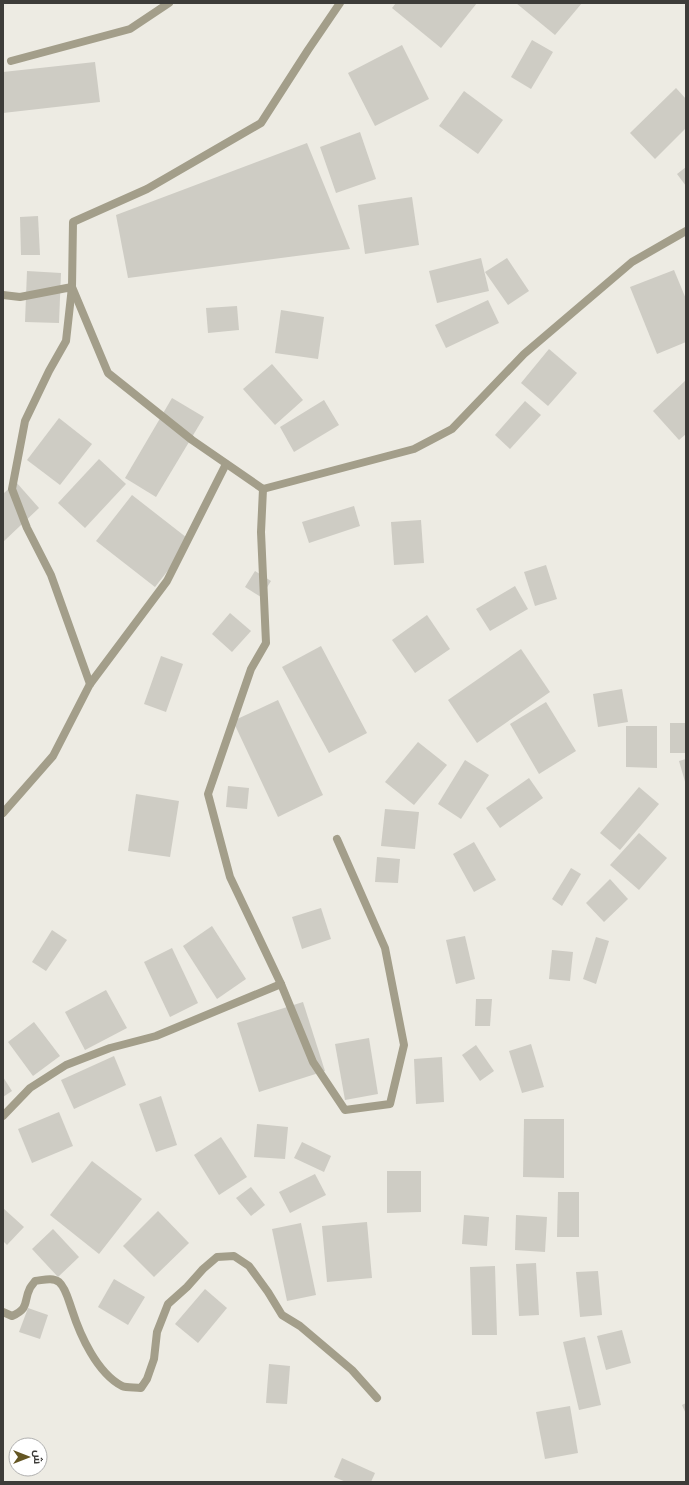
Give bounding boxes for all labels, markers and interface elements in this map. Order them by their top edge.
north arrow [8,1437,48,1477]
text: ش [31,1450,44,1464]

